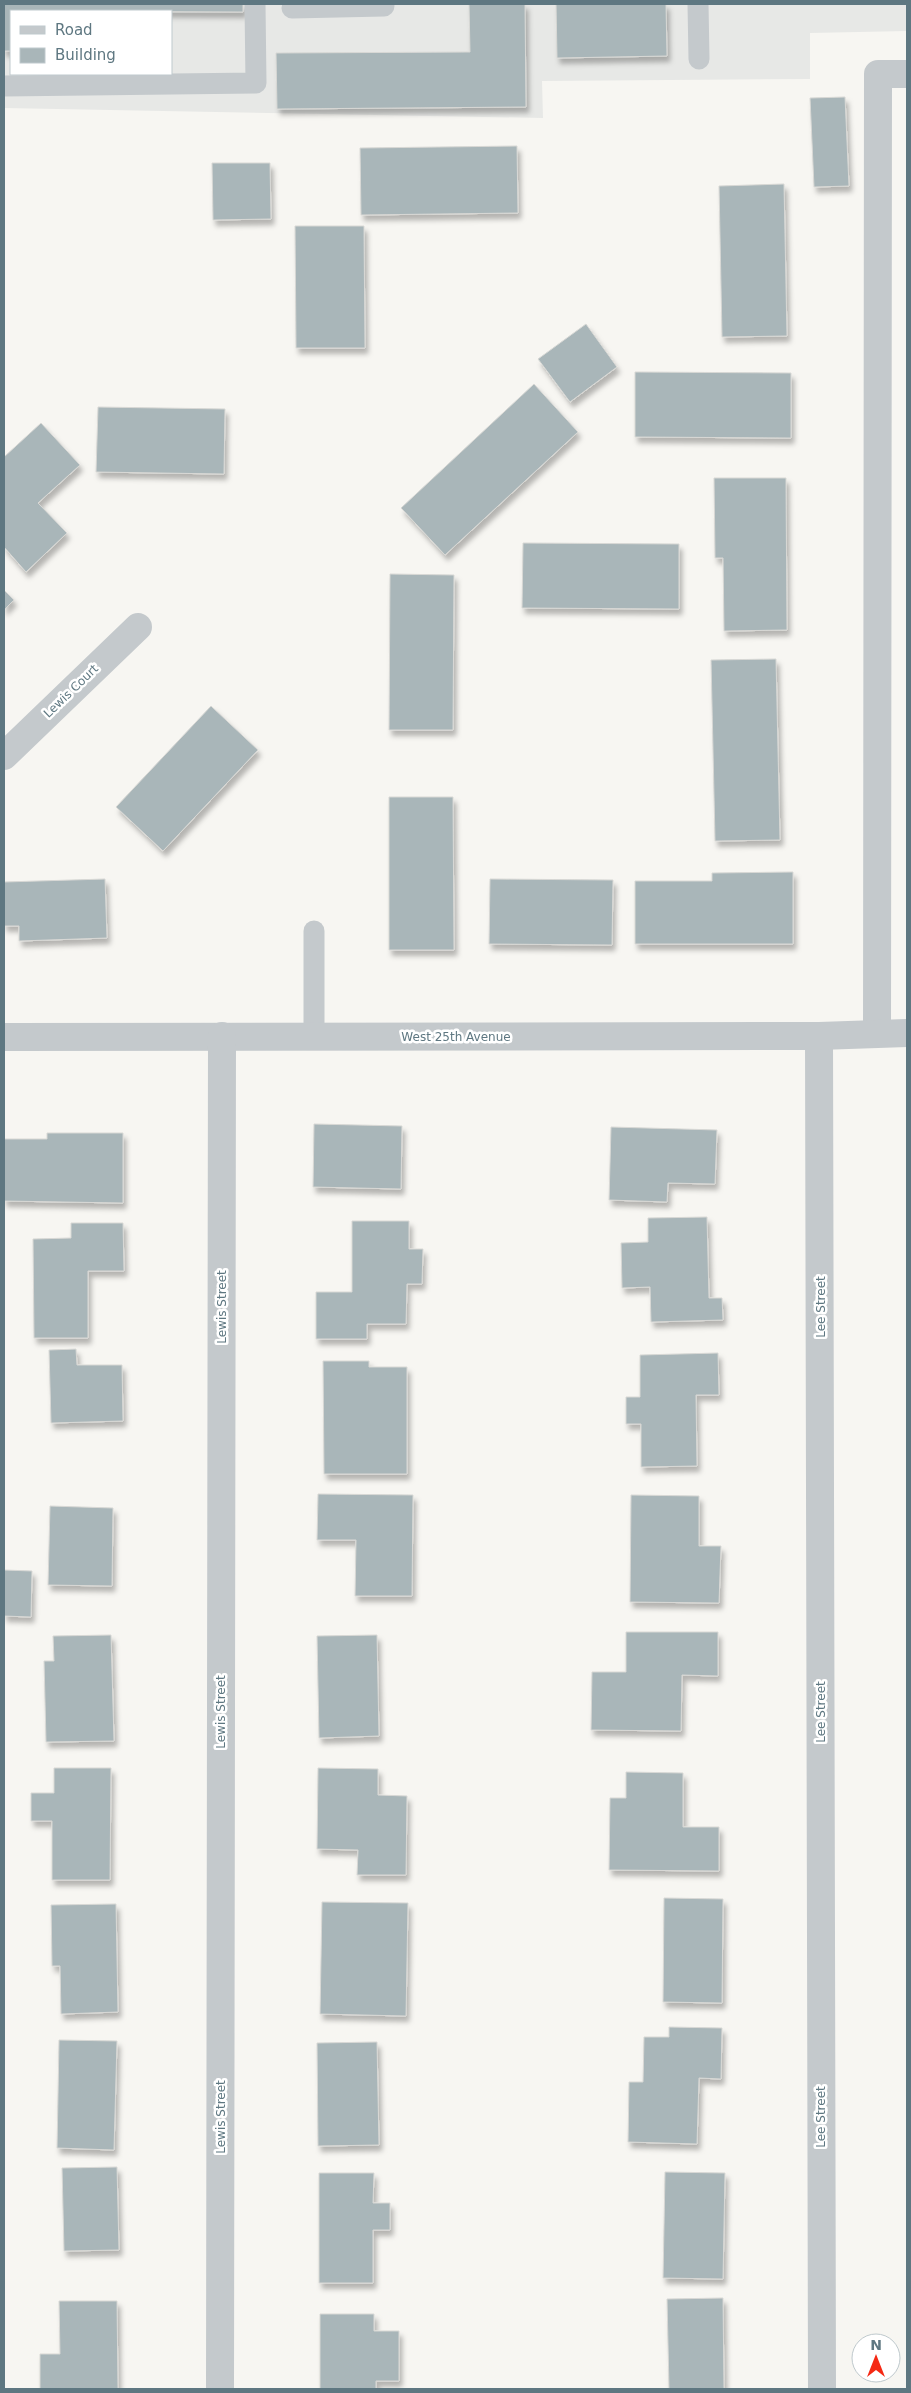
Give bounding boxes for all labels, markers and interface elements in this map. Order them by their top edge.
legend [10,10,172,75]
text: Road [55,21,93,39]
text: Building [55,46,116,64]
street label: Lewis Court [41,661,101,720]
street label: West 25th Avenue [401,1030,511,1044]
street label: Lewis Street [215,1270,229,1344]
street label: Lee Street [814,1276,828,1338]
street label: Lewis Street [214,1675,228,1749]
street label: Lee Street [814,1681,828,1743]
street label: Lewis Street [214,2080,228,2154]
street label: Lee Street [814,2086,828,2148]
north arrow [851,2333,901,2383]
text: N [870,2337,882,2353]

